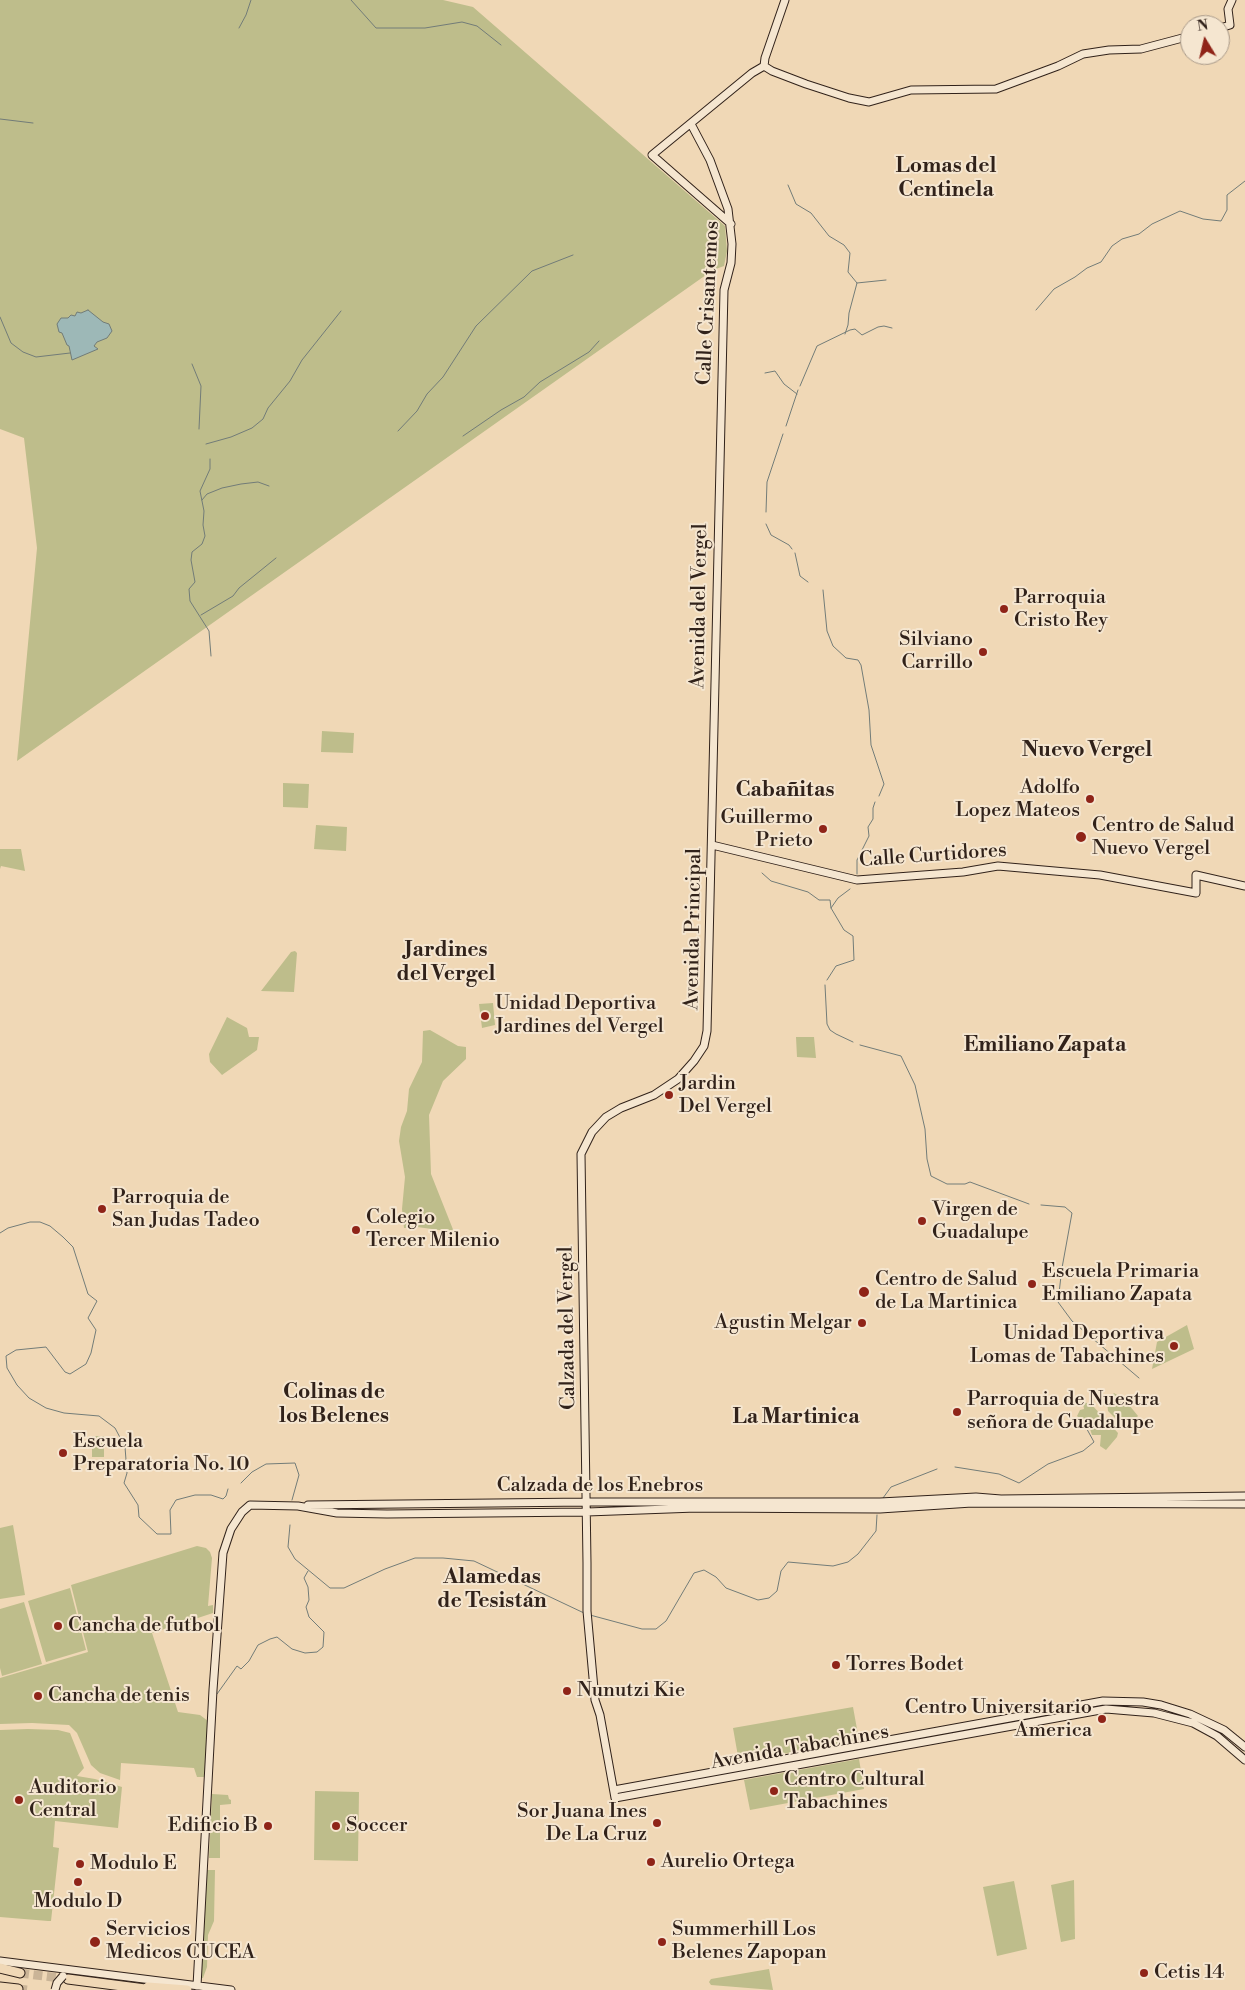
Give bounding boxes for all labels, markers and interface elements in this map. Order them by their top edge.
north arrow [1180,15,1230,65]
text: N [1196,16,1210,36]
district label: Lomas del Centinela [896,154,996,204]
street label: Calle Crisantemos [693,220,725,386]
street label: Avenida del Vergel [687,523,713,689]
place label: Parroquia Cristo Rey [1014,586,1108,633]
marker: Parroquia Cristo Rey [998,603,1010,615]
place label: Silviano Carrillo [899,628,973,675]
marker: Silviano Carrillo [977,646,989,658]
district label: Nuevo Vergel [1022,738,1152,764]
place label: Adolfo Lopez Mateos [955,776,1080,823]
district label: Cabañitas [736,778,834,804]
marker: Adolfo Lopez Mateos [1084,793,1096,805]
place label: Guillermo Prieto [721,806,813,853]
place label: Centro de Salud Nuevo Vergel [1092,814,1234,861]
marker: Guillermo Prieto [817,823,829,835]
marker: Centro de Salud Nuevo Vergel [1074,830,1088,844]
street label: Calle Curtidores [858,839,1008,873]
street label: Avenida Principal [681,848,707,1010]
district label: Jardines del Vergel [397,938,495,988]
place label: Unidad Deportiva Jardines del Vergel [495,992,664,1039]
marker: Unidad Deportiva Jardines del Vergel [479,1010,491,1022]
district label: Emiliano Zapata [964,1033,1126,1059]
place label: Jardin Del Vergel [679,1072,772,1119]
marker: Jardin Del Vergel [663,1089,675,1101]
place label: Parroquia de San Judas Tadeo [112,1186,260,1233]
place label: Virgen de Guadalupe [932,1198,1029,1245]
marker: Parroquia de San Judas Tadeo [96,1203,108,1215]
place label: Colegio Tercer Milenio [366,1206,500,1253]
marker: Virgen de Guadalupe [916,1215,928,1227]
marker: Colegio Tercer Milenio [350,1224,362,1236]
street label: Calzada del Vergel [555,1246,581,1410]
place label: Escuela Primaria Emiliano Zapata [1042,1260,1199,1307]
place label: Centro de Salud de La Martinica [875,1268,1017,1315]
marker: Escuela Primaria Emiliano Zapata [1026,1278,1038,1290]
marker: Centro de Salud de La Martinica [857,1285,871,1299]
place label: Agustin Melgar [715,1311,852,1335]
marker: Agustin Melgar [856,1317,868,1329]
place label: Unidad Deportiva Lomas de Tabachines [970,1322,1164,1369]
marker: Unidad Deportiva Lomas de Tabachines [1168,1340,1180,1352]
district label: Colinas de los Belenes [279,1380,389,1430]
place label: Parroquia de Nuestra señora de Guadalupe [967,1388,1159,1435]
district label: La Martinica [733,1405,859,1431]
marker: Parroquia de Nuestra señora de Guadalupe [951,1406,963,1418]
place label: Escuela Preparatoria No. 10 [73,1430,249,1477]
marker: Escuela Preparatoria No. 10 [57,1447,69,1459]
street label: Calzada de los Enebros [497,1474,703,1498]
district label: Alamedas de Tesistán [437,1565,547,1615]
place label: Cancha de futbol [68,1614,220,1638]
marker: Cancha de futbol [52,1620,64,1632]
place label: Torres Bodet [846,1653,964,1677]
marker: Torres Bodet [830,1659,842,1671]
place label: Nunutzi Kie [577,1679,685,1703]
place label: Cancha de tenis [48,1684,190,1708]
marker: Nunutzi Kie [561,1685,573,1697]
marker: Cancha de tenis [32,1690,44,1702]
place label: Centro Universitario America [905,1696,1092,1743]
marker: Centro Universitario America [1096,1713,1108,1725]
street label: Avenida Tabachines [709,1721,891,1775]
place label: Centro Cultural Tabachines [784,1768,925,1815]
place label: Auditorio Central [29,1776,117,1823]
marker: Centro Cultural Tabachines [768,1785,780,1797]
marker: Auditorio Central [13,1794,25,1806]
place label: Sor Juana Ines De La Cruz [517,1800,647,1847]
place label: Edificio B [168,1814,258,1838]
place label: Soccer [346,1814,408,1838]
marker: Sor Juana Ines De La Cruz [651,1817,663,1829]
marker: Edificio B [262,1820,274,1832]
marker: Soccer [330,1820,342,1832]
place label: Aurelio Ortega [661,1850,795,1874]
place label: Modulo E [90,1852,177,1876]
marker: Aurelio Ortega [645,1856,657,1868]
marker: Modulo E [74,1858,86,1870]
marker: Modulo D [72,1876,84,1888]
place label: Modulo D [34,1890,122,1914]
place label: Servicios Medicos CUCEA [106,1918,255,1965]
place label: Summerhill Los Belenes Zapopan [672,1918,827,1965]
marker: Servicios Medicos CUCEA [88,1935,102,1949]
marker: Summerhill Los Belenes Zapopan [656,1936,668,1948]
place label: Cetis 14 [1154,1961,1224,1985]
marker: Cetis 14 [1138,1967,1150,1979]

